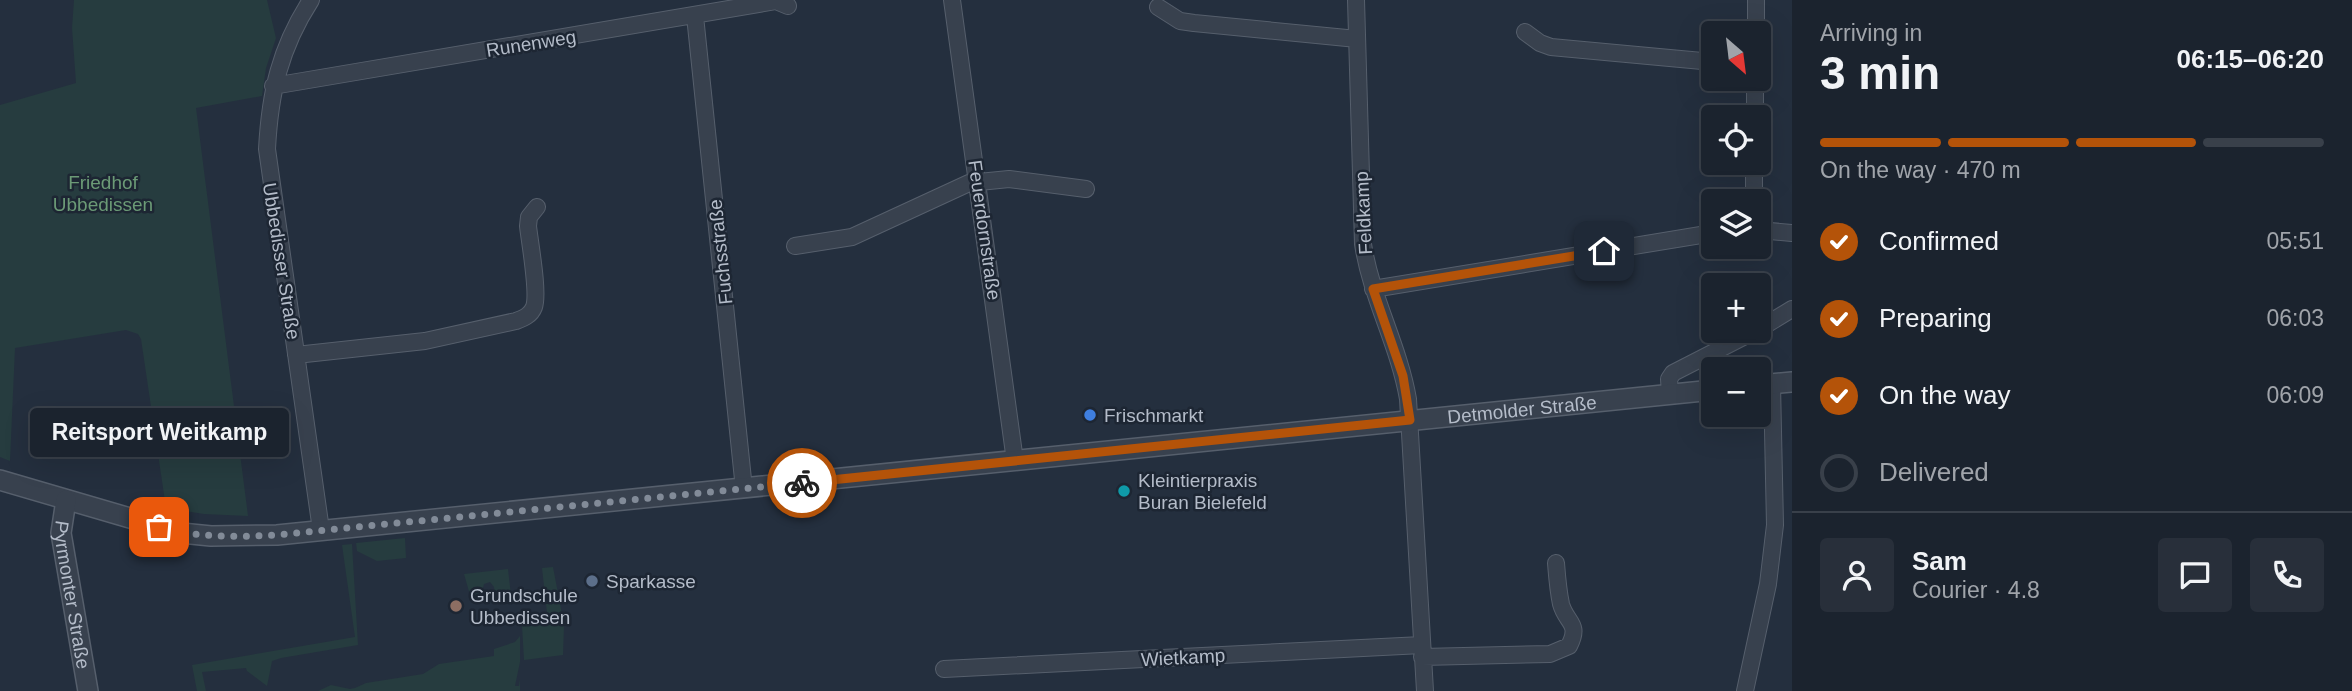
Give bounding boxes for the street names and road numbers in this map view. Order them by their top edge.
street label: Runenweg [485,26,578,61]
street label: Feuerdornstraße [964,159,1005,302]
street label: Feldkamp [1351,171,1376,255]
street label: Ubbedisser Straße [259,181,304,341]
street label: Fuchsstraße [705,198,736,306]
street label: Detmolder Straße [1446,392,1598,428]
street label: Pyrmonter Straße [50,519,94,671]
street label: Wietkamp [1140,645,1226,670]

